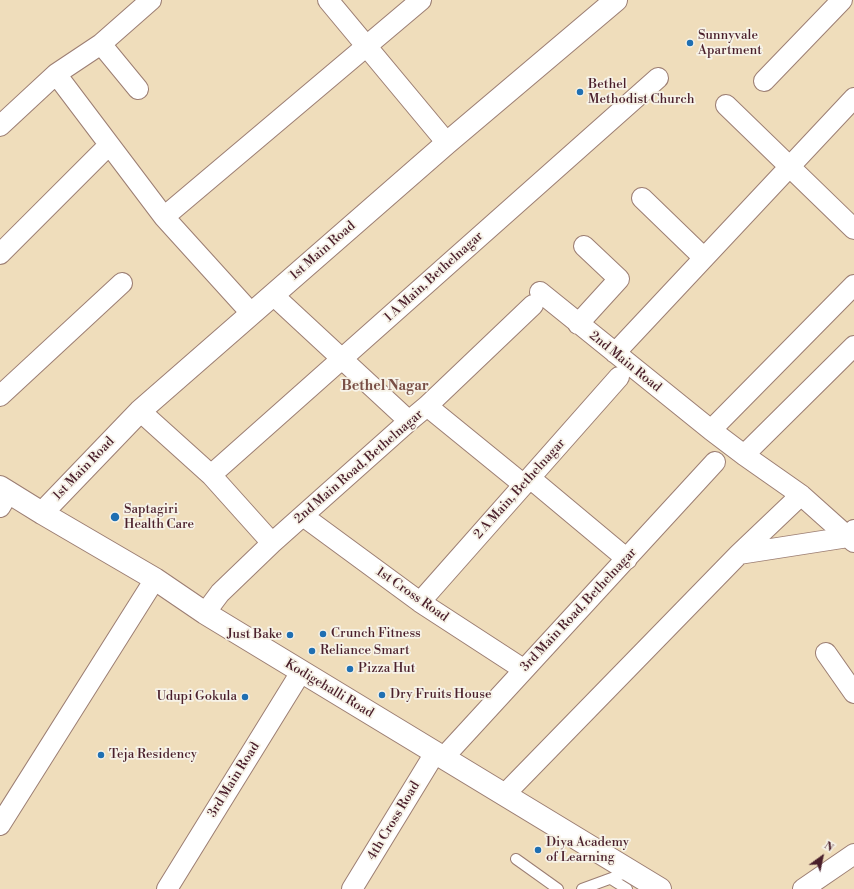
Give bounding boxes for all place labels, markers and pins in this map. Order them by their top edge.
place label: Sunnyvale Apartment [698,28,762,59]
marker: Sunnyvale Apartment [685,38,695,48]
place label: Bethel Methodist Church [588,77,694,108]
marker: Bethel Methodist Church [575,87,585,97]
place label: Saptagiri Health Care [124,502,194,533]
marker: Saptagiri Health Care [109,511,121,523]
place label: Crunch Fitness [331,626,421,642]
place label: Just Bake [227,627,282,643]
marker: Crunch Fitness [318,629,328,639]
marker: Just Bake [285,630,295,640]
place label: Reliance Smart [320,643,410,659]
marker: Reliance Smart [307,646,317,656]
place label: Pizza Hut [358,661,415,677]
marker: Pizza Hut [345,664,355,674]
place label: Dry Fruits House [390,687,491,703]
place label: Udupi Gokula [156,689,237,705]
marker: Dry Fruits House [377,690,387,700]
marker: Udupi Gokula [240,692,250,702]
place label: Teja Residency [109,747,197,763]
marker: Teja Residency [96,750,106,760]
place label: Diya Academy of Learning [546,835,629,866]
marker: Diya Academy of Learning [533,845,543,855]

